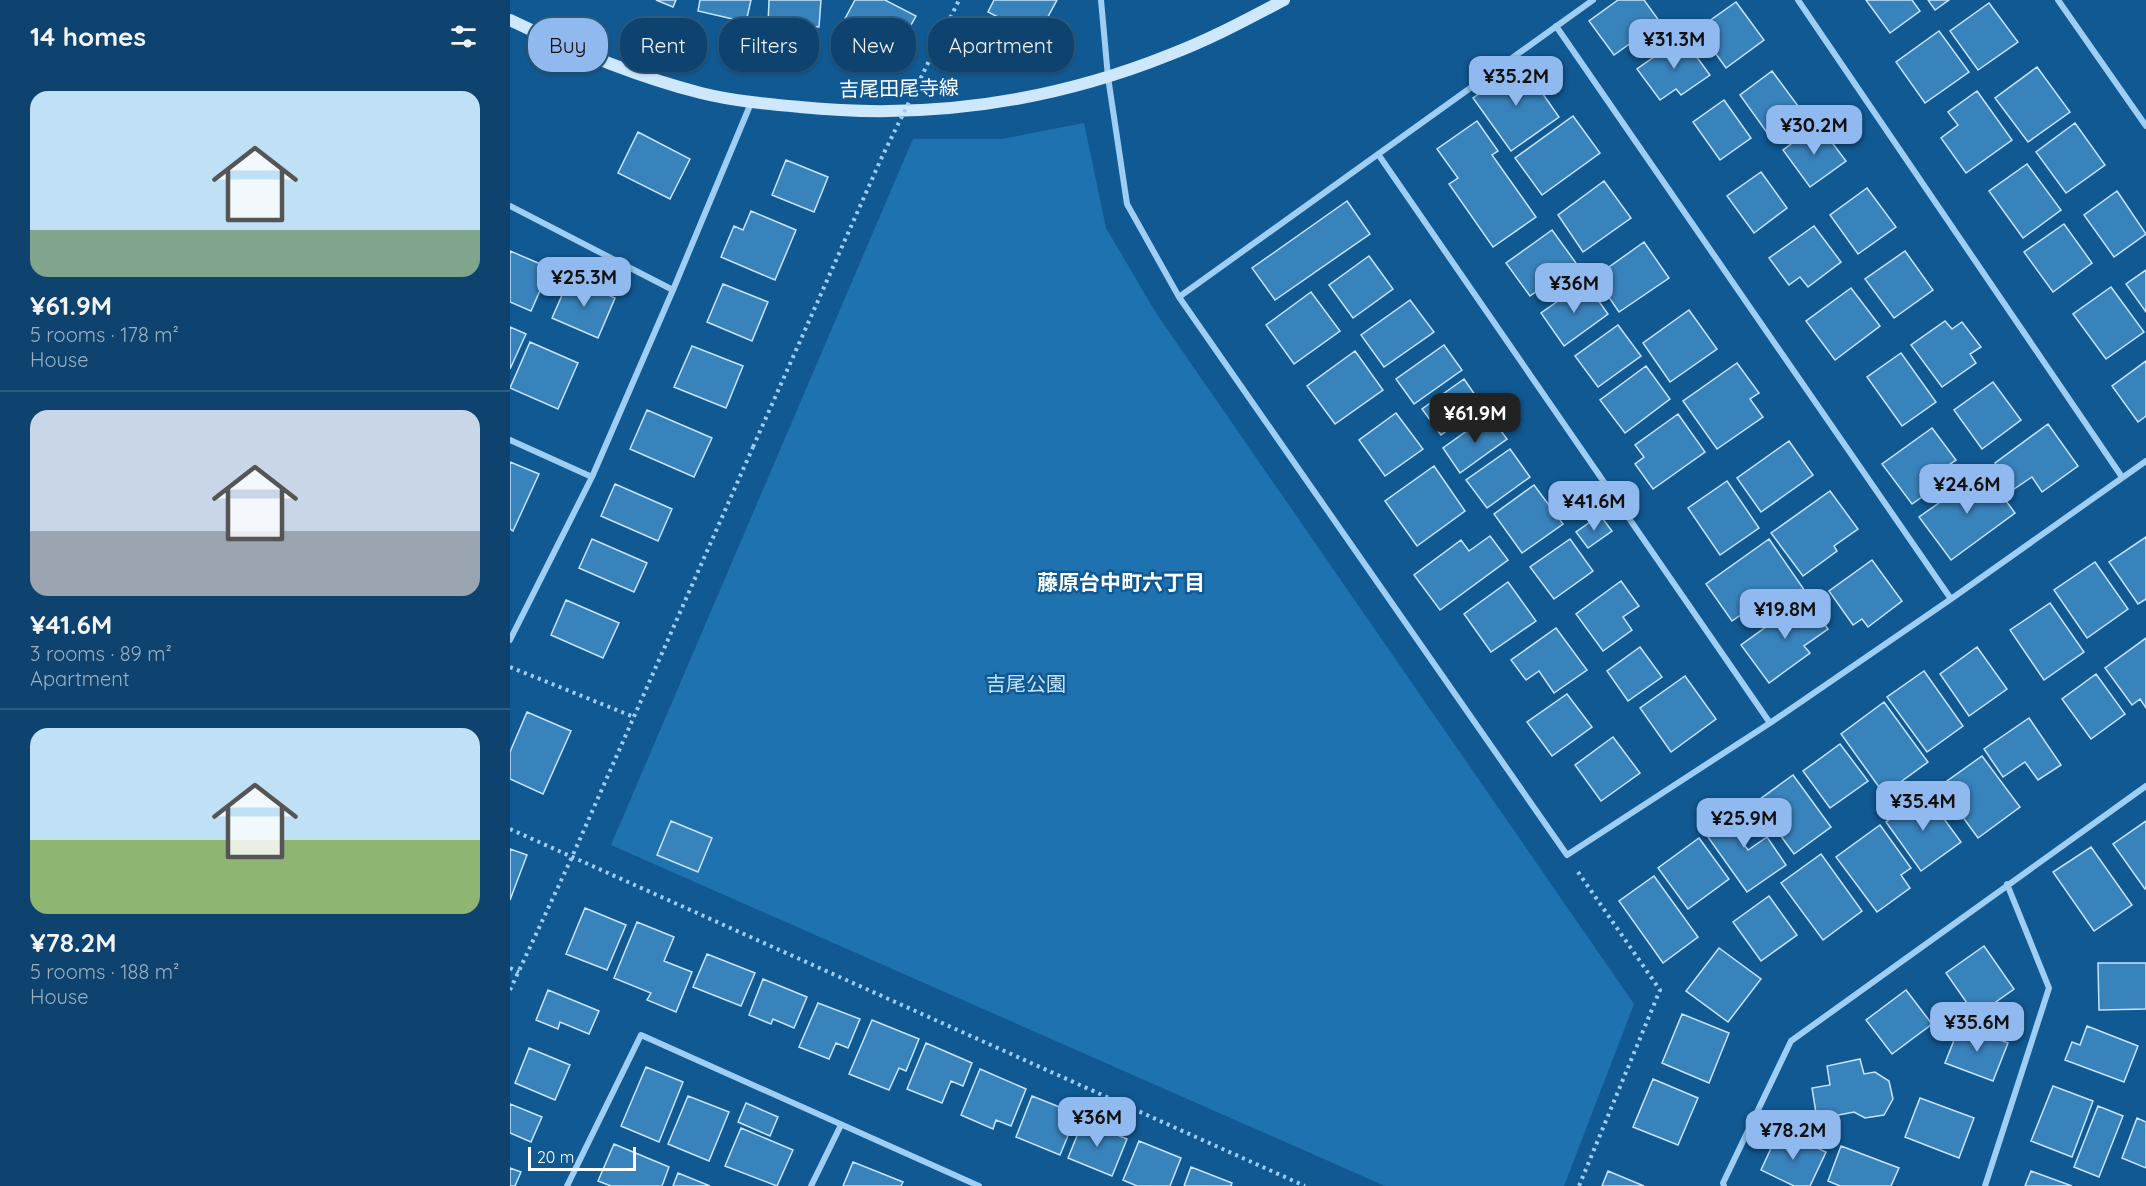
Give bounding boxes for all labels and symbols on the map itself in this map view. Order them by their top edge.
pin: ¥31.3M [1625,19,1723,70]
pin: ¥35.2M [1467,56,1565,107]
street label: 吉尾田尾寺線 [839,74,959,102]
pin: ¥30.2M [1765,105,1863,156]
pin: ¥25.3M [535,257,633,308]
pin: ¥36M [1538,263,1610,314]
pin: ¥61.9M [1426,393,1524,444]
pin: ¥24.6M [1918,464,2016,515]
pin: ¥41.6M [1545,481,1643,532]
district label: 藤原台中町六丁目 [1037,569,1205,595]
pin: ¥19.8M [1736,589,1834,640]
park label: 吉尾公園 [986,671,1066,696]
pin: ¥35.4M [1874,781,1972,832]
pin: ¥25.9M [1695,798,1793,849]
pin: ¥35.6M [1928,1002,2026,1053]
pin: ¥36M [1061,1097,1133,1148]
pin: ¥78.2M [1744,1110,1842,1161]
scale bar [528,1144,636,1172]

